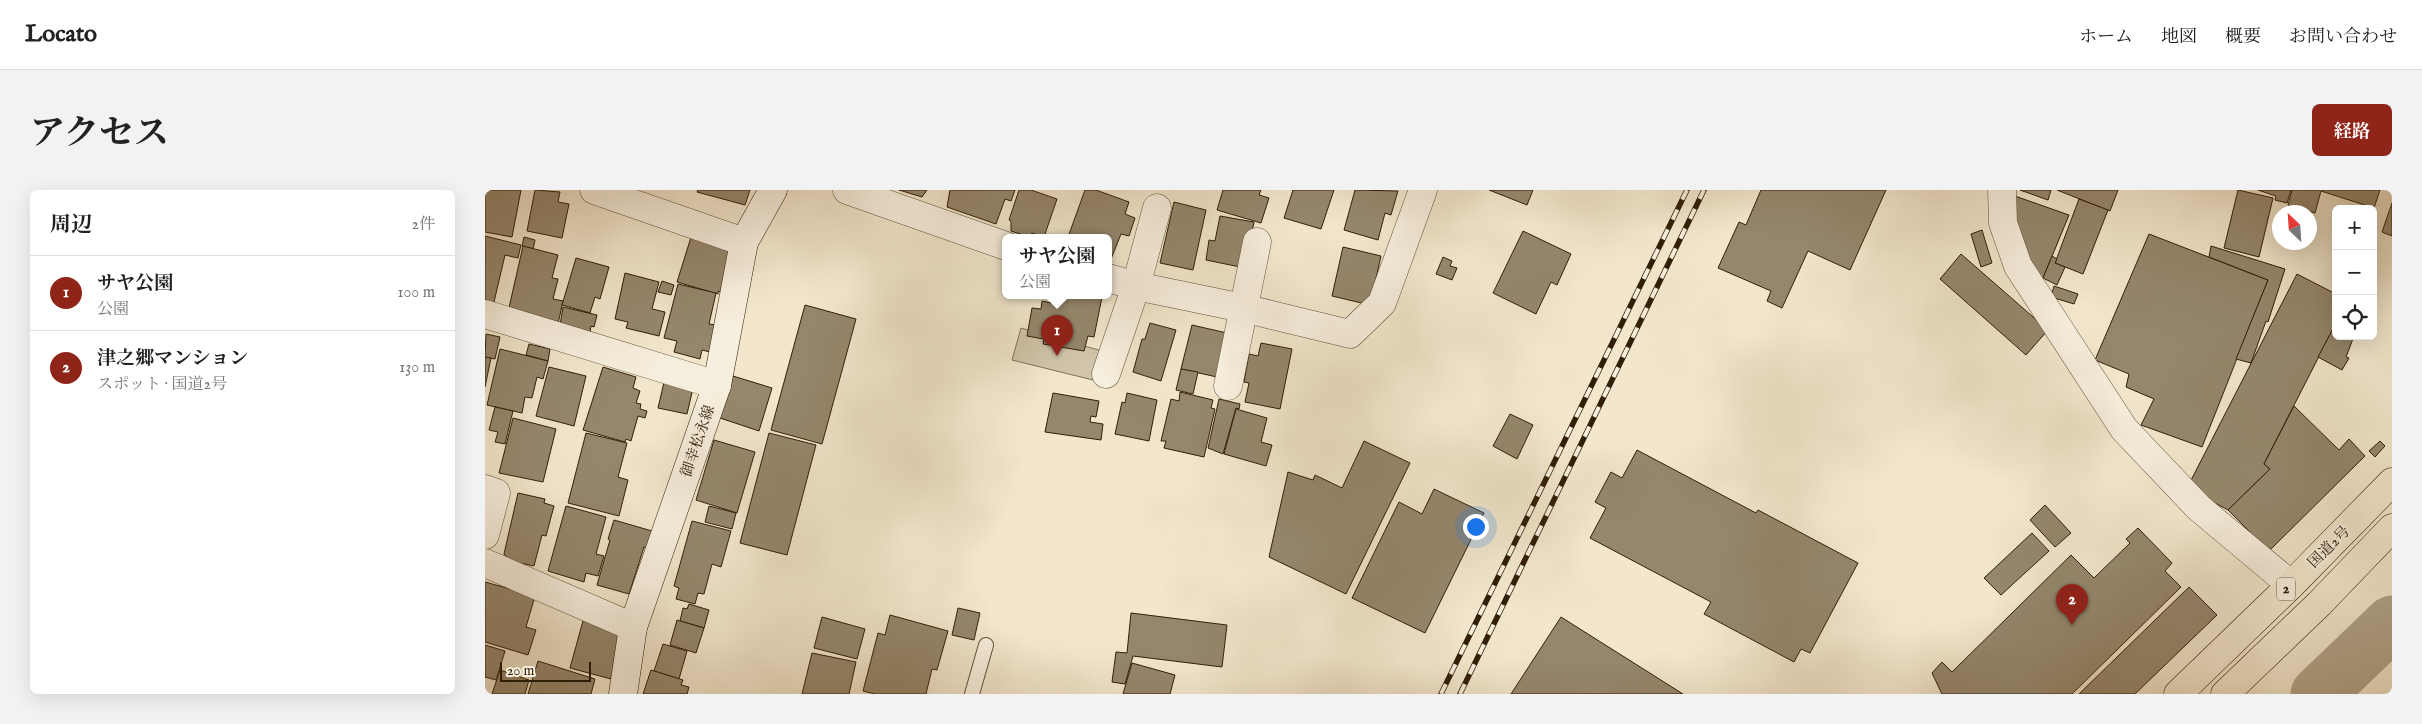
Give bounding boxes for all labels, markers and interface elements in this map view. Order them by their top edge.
text: Locato [25,19,97,50]
text: ホーム [2079,26,2133,49]
text: 地図 [2161,26,2197,49]
text: 概要 [2225,26,2261,49]
text: お問い合わせ [2289,26,2397,49]
button: 経路 [2312,104,2392,156]
text: アクセス [30,112,169,157]
north arrow [2272,205,2317,250]
map controls [2332,205,2377,340]
button: + [2332,205,2377,250]
text: 周辺 [50,212,92,239]
text: 2件 [411,215,435,235]
popup [1002,234,1112,299]
text: サヤ公園 [1019,245,1095,269]
button: − [2332,250,2377,295]
text: サヤ公園 [97,272,173,296]
text: 公園 [1019,273,1051,293]
text: 1 [63,283,69,303]
text: 100 m [398,283,435,303]
button: locate [2332,295,2377,340]
text: 公園 [97,300,129,320]
pin: 1 [1041,315,1073,356]
text: 津之郷マンション [97,347,248,371]
text: 2 [62,358,70,378]
text: 130 m [399,358,435,378]
text: スポット · 国道2号 [97,375,227,395]
street label: 御幸松永線 [677,402,719,480]
your location [1463,514,1489,540]
street label: 国道2号 [2304,522,2354,572]
road number: 2 [2277,578,2295,600]
pin: 2 [2056,584,2088,625]
scale bar [500,659,591,682]
text: 20 m [507,662,534,680]

